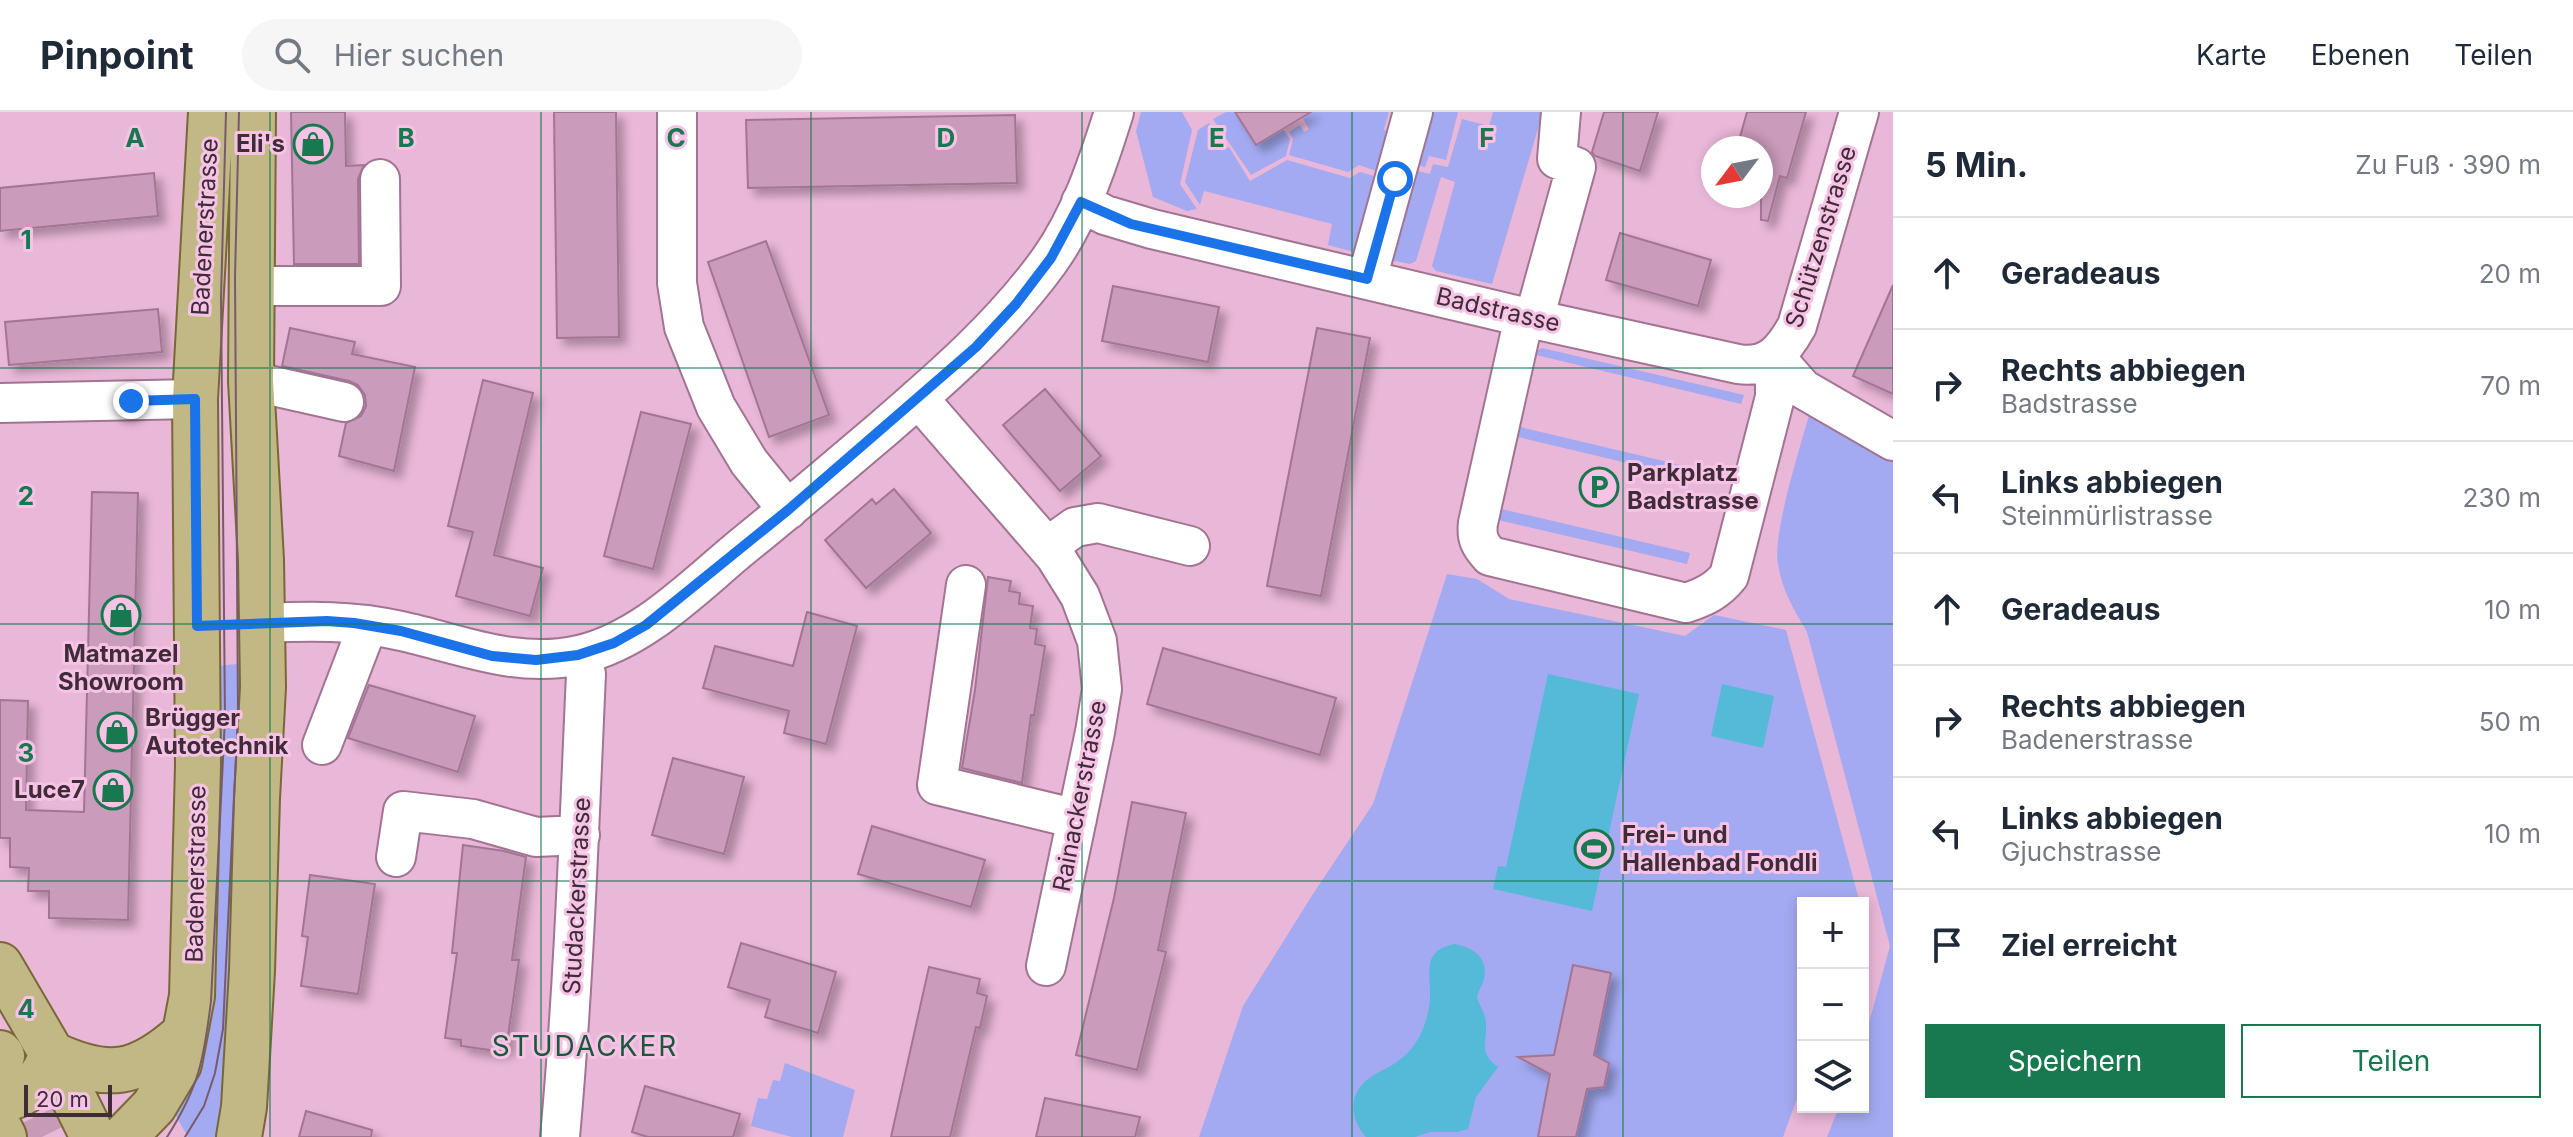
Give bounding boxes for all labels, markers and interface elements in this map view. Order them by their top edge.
search box [242,19,802,91]
text: Pinpoint [40,32,194,78]
icon: search [270,33,314,77]
text: Hier suchen [334,37,504,73]
text: Karte [2196,38,2267,72]
text: Ebenen [2311,38,2410,72]
text: Teilen [2454,38,2533,72]
text: A [125,122,145,153]
text: B [397,122,415,153]
text: C [666,122,686,153]
text: D [937,122,955,153]
text: E [1209,122,1225,153]
text: F [1479,122,1495,153]
shop icon: Eli's [292,123,334,165]
place label: Eli's [236,129,285,158]
north arrow [1701,136,1773,208]
street label: Badenerstrasse [185,138,224,316]
street label: Schützenstrasse [1779,142,1862,331]
text: 5 Min. [1925,144,2028,185]
text: Zu Fuß · 390 m [2355,149,2541,180]
route start [1377,161,1413,197]
text: 1 [20,224,32,255]
icon: ahead [1925,251,1969,295]
text: Geradeaus [2001,255,2161,291]
text: 20 m [2479,258,2541,289]
street label: Badstrasse [1433,281,1563,338]
text: Rechts abbiegen [2001,352,2246,388]
icon: right [1925,363,1969,407]
text: 70 m [2480,370,2541,401]
route end [113,383,149,419]
text: Badstrasse [2001,388,2138,419]
place label: Parkplatz Badstrasse [1627,458,1759,515]
text: Links abbiegen [2001,464,2223,500]
parking icon: Parkplatz Badstrasse [1578,466,1620,508]
icon: left [1925,475,1969,519]
text: 2 [18,480,34,511]
text: 230 m [2463,482,2541,513]
text: Steinmürlistrasse [2001,500,2213,531]
icon: ahead [1925,587,1969,631]
text: Geradeaus [2001,591,2161,627]
shop icon: Matmazel Showroom [100,594,142,636]
text: 10 m [2484,594,2541,625]
place label: Matmazel Showroom [58,639,184,696]
text: Rechts abbiegen [2001,688,2246,724]
street label: Rainackerstrasse [1047,698,1112,894]
icon: right [1925,699,1969,743]
place label: Brügger Autotechnik [145,703,288,760]
text: 50 m [2479,706,2541,737]
shop icon: Brügger Autotechnik [96,711,138,753]
text: Badenerstrasse [2001,724,2193,755]
text: 3 [18,737,34,768]
shop icon: Luce7 [92,769,134,811]
place label: Luce7 [14,775,85,804]
street label: Badenerstrasse [179,785,212,963]
street label: Studackerstrasse [557,797,596,995]
text: Links abbiegen [2001,800,2223,836]
icon: left [1925,811,1969,855]
text: 10 m [2484,818,2541,849]
place label: Frei- und Hallenbad Fondli [1622,820,1817,877]
sports icon: Frei- und Hallenbad Fondli [1573,828,1615,870]
text: Gjuchstrasse [2001,836,2162,867]
map controls [1797,897,1869,1113]
button: + [1797,897,1869,969]
icon: arrive [1925,923,1969,967]
text: Ziel erreicht [2001,927,2177,963]
button: − [1797,969,1869,1041]
text: 4 [17,993,35,1024]
button: Speichern [1925,1024,2225,1098]
button: Teilen [2241,1024,2541,1098]
district label: STUDACKER [492,1029,678,1063]
button: layers [1797,1041,1869,1113]
scale bar [24,1081,112,1117]
text: 20 m [36,1086,89,1112]

